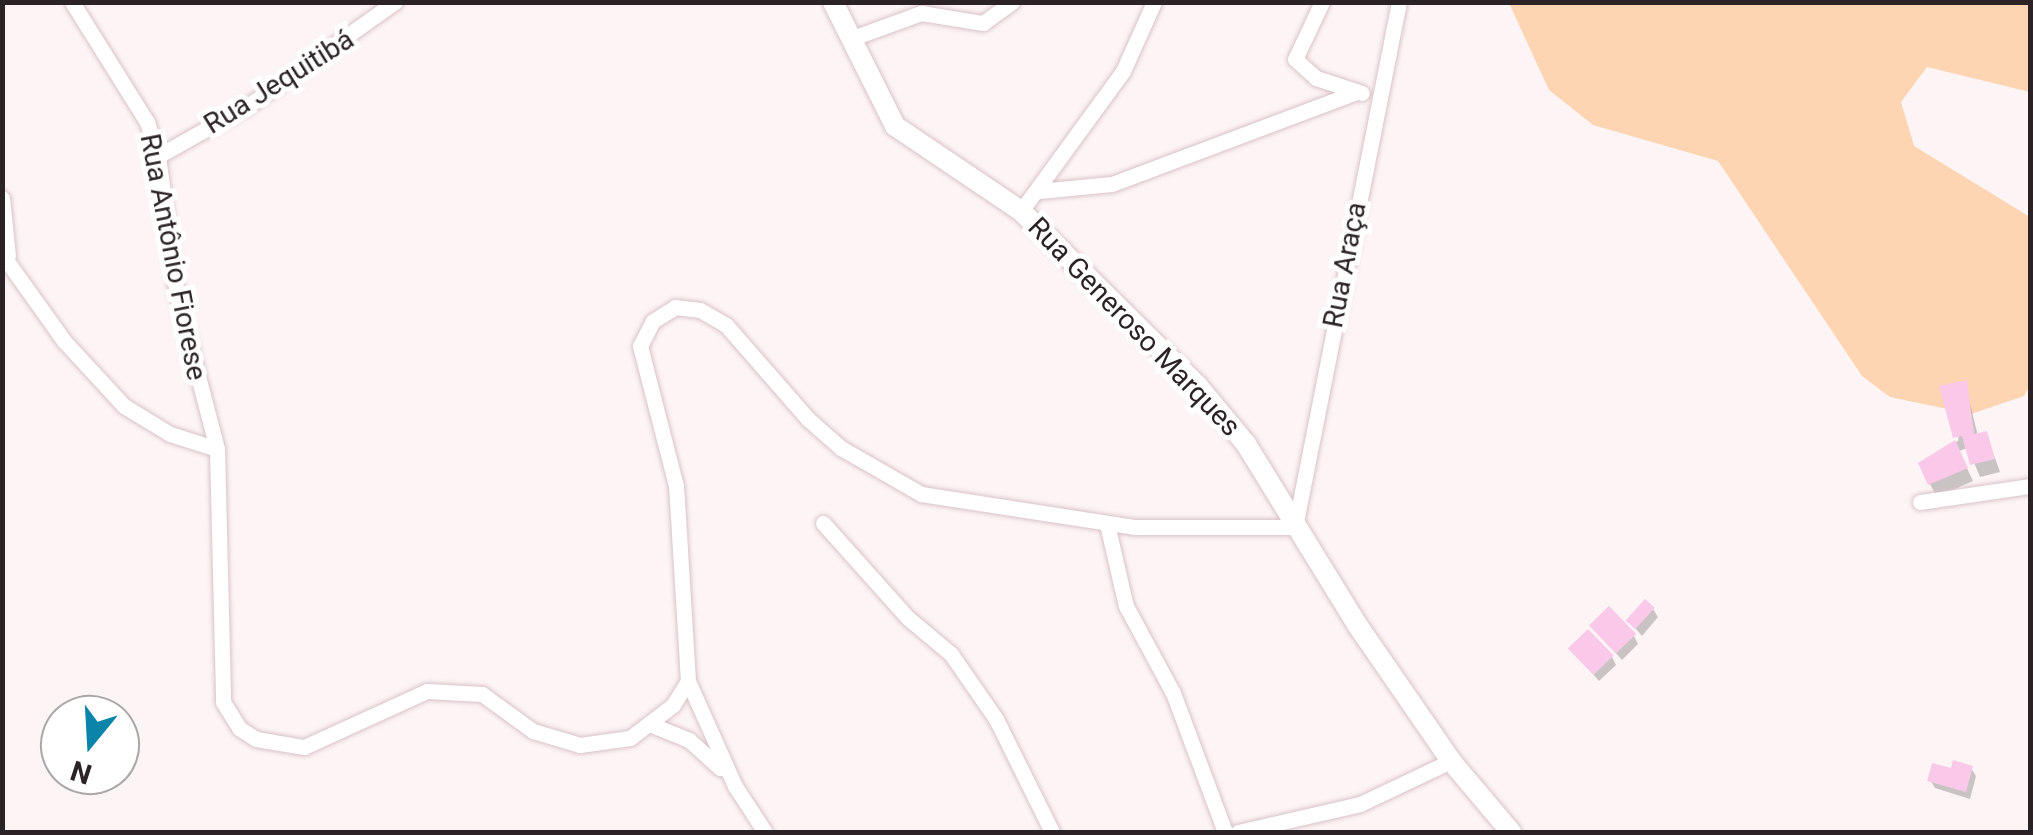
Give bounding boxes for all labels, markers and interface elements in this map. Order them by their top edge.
street label: Rua Jequitibá [198,23,360,141]
street label: Rua Antônio Fiorese [133,131,213,383]
street label: Rua Araça [1316,199,1374,331]
street label: Rua Generoso Marques [1021,211,1247,443]
north arrow [40,695,140,795]
text: N [67,753,96,791]

